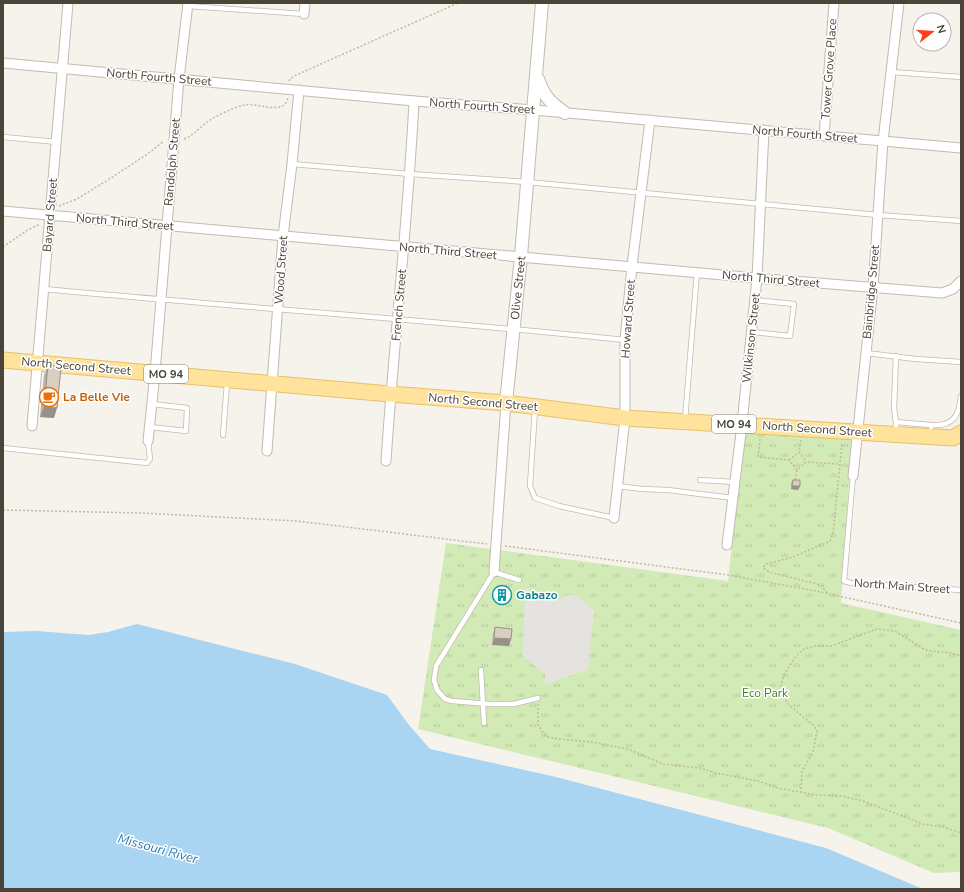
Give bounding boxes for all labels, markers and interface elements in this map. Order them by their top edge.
north arrow [912,12,952,52]
street label: Tower Grove Place [817,18,841,120]
text: N [933,23,949,35]
street label: North Fourth Street [106,64,213,90]
street label: North Fourth Street [429,94,536,118]
street label: Randolph Street [160,117,184,207]
street label: North Fourth Street [752,121,859,147]
street label: Bayard Street [39,177,61,252]
street label: North Third Street [75,210,175,234]
street label: Wood Street [271,234,291,305]
street label: North Third Street [398,239,498,263]
street label: Bainbridge Street [859,243,883,340]
street label: Olive Street [507,255,529,321]
street label: North Third Street [721,267,821,291]
street label: French Street [388,268,410,342]
street label: Howard Street [617,278,639,359]
street label: Wilkinson Street [738,291,764,384]
street label: North Second Street [21,353,132,379]
road number: MO 94 [144,365,188,383]
cafe icon: La Belle Vie [38,386,60,408]
place label: La Belle Vie [63,389,130,405]
street label: North Second Street [428,389,539,415]
road number: MO 94 [712,415,756,433]
street label: North Second Street [762,417,873,441]
street label: North Main Street [853,575,951,597]
building icon: Gabazo [491,584,513,606]
place label: Gabazo [516,587,558,603]
park label: Eco Park [742,685,789,701]
water label: Missouri River [116,830,200,868]

